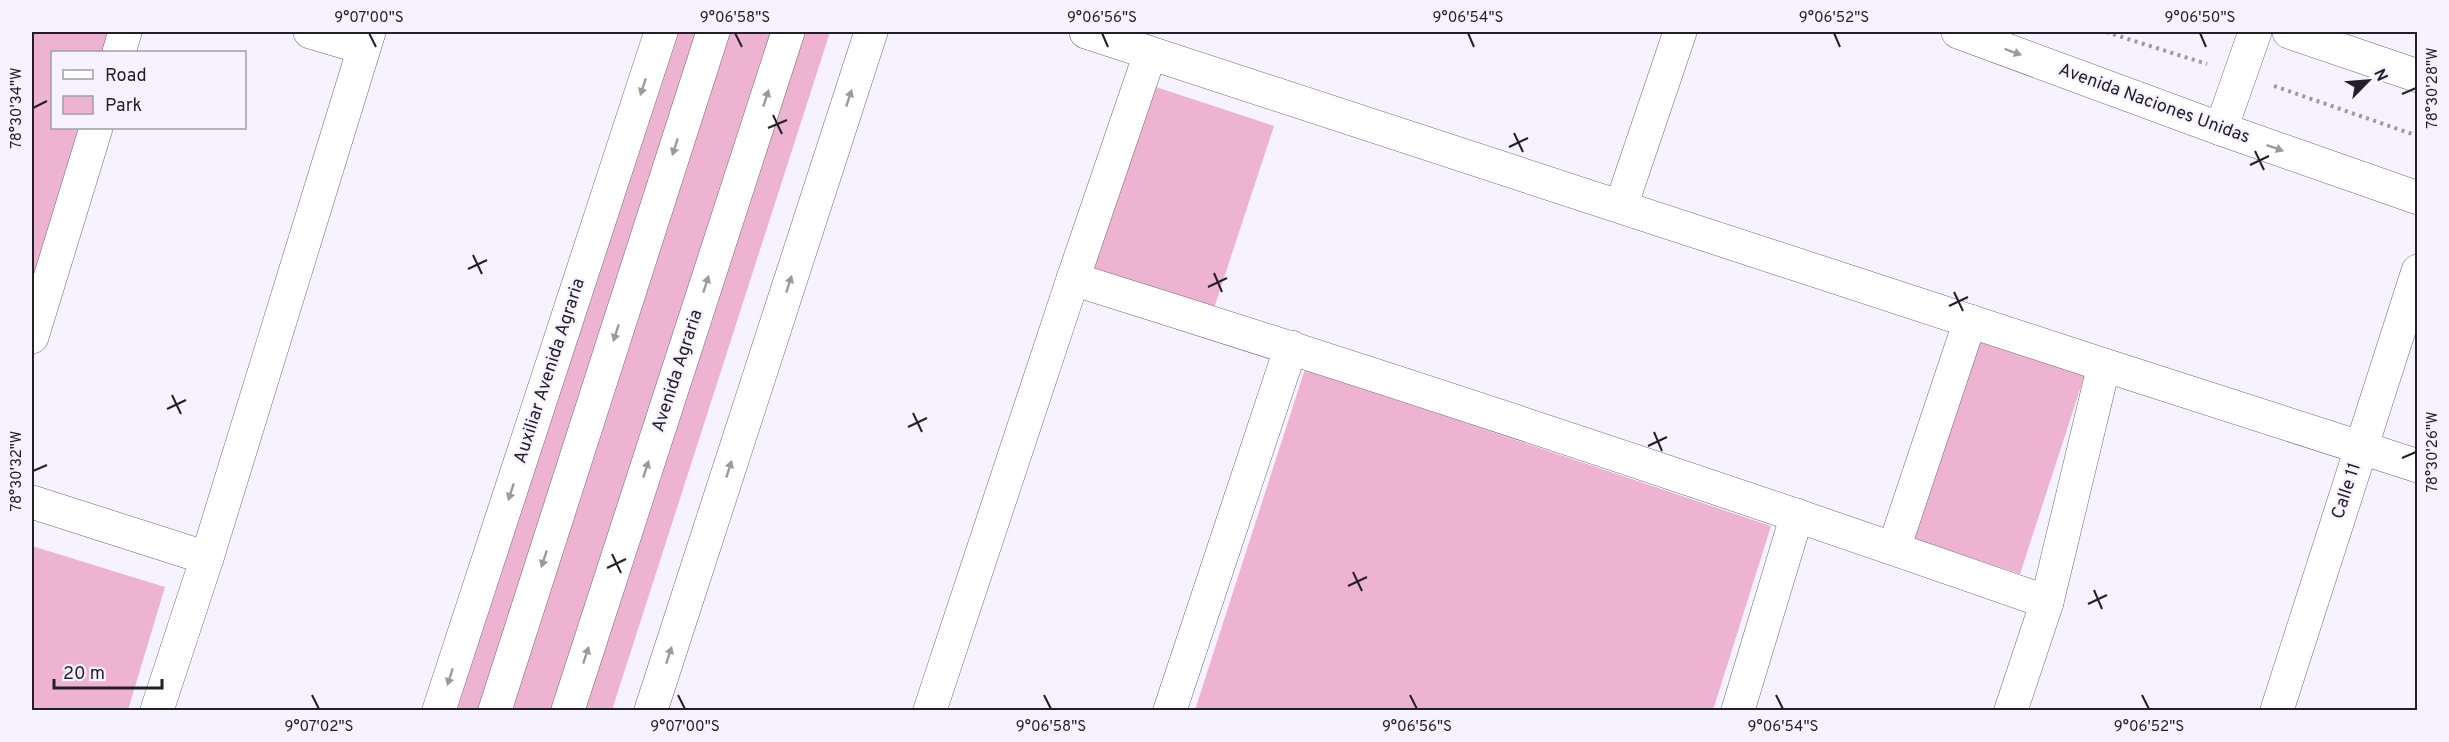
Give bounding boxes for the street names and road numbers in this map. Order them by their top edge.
street label: Avenida Naciones Unidas [2055,59,2253,149]
street label: Auxiliar Avenida Agraria [509,275,591,467]
street label: Avenida Agraria [647,307,709,435]
street label: Calle 11 [2327,460,2367,522]

